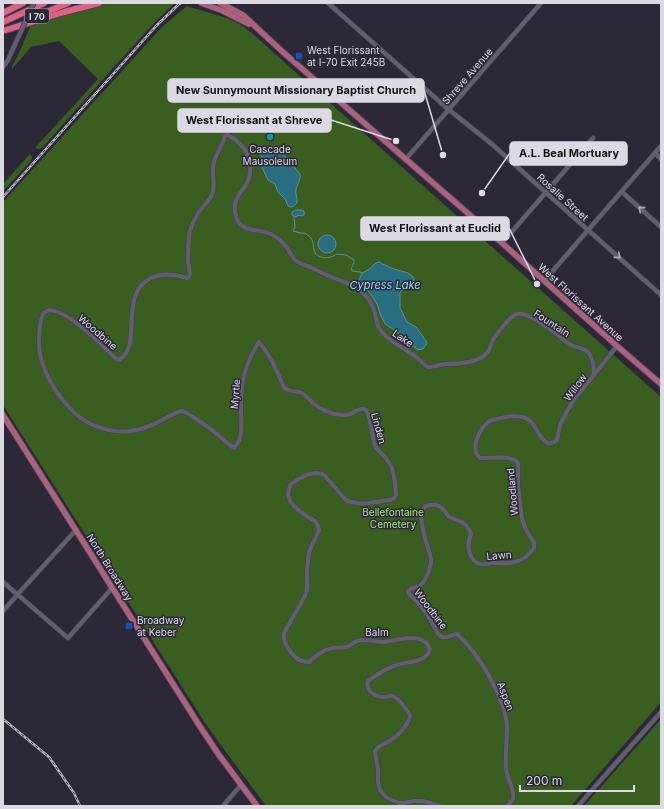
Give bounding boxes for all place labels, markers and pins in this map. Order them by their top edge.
place label: West Florissant at I-70 Exit 245B [307,44,385,68]
marker: West Florissant at I-70 Exit 245B [294,51,304,61]
callout: New Sunnymount Missionary Baptist Church [168,79,424,102]
callout: West Florissant at Shreve [178,109,331,132]
marker: Cascade Mausoleum [265,132,275,142]
callout: A.L. Beal Mortuary [510,142,627,165]
place label: Cascade Mausoleum [243,143,297,167]
callout: West Florissant at Euclid [361,217,509,240]
place label: Broadway at Keber [137,614,185,638]
marker: Broadway at Keber [124,621,134,631]

